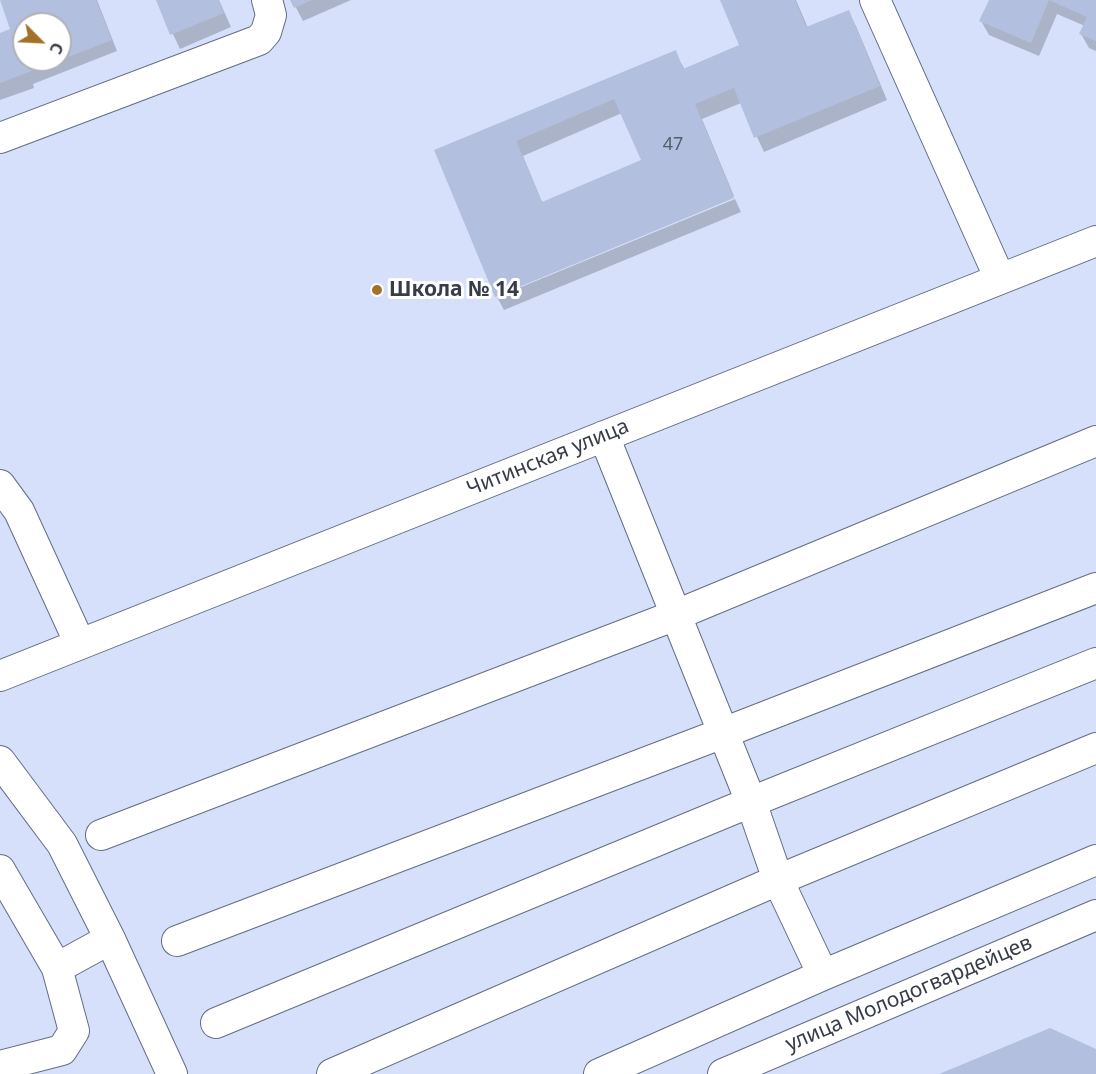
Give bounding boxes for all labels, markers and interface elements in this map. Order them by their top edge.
north arrow [12,12,72,72]
text: С [44,39,69,58]
house number: 47 [663,134,683,156]
place label: Школа № 14 [389,277,519,303]
marker: Школа № 14 [370,283,384,297]
street label: Читинская улица [463,414,633,502]
street label: улица Молодогвардейцев [782,931,1036,1057]

